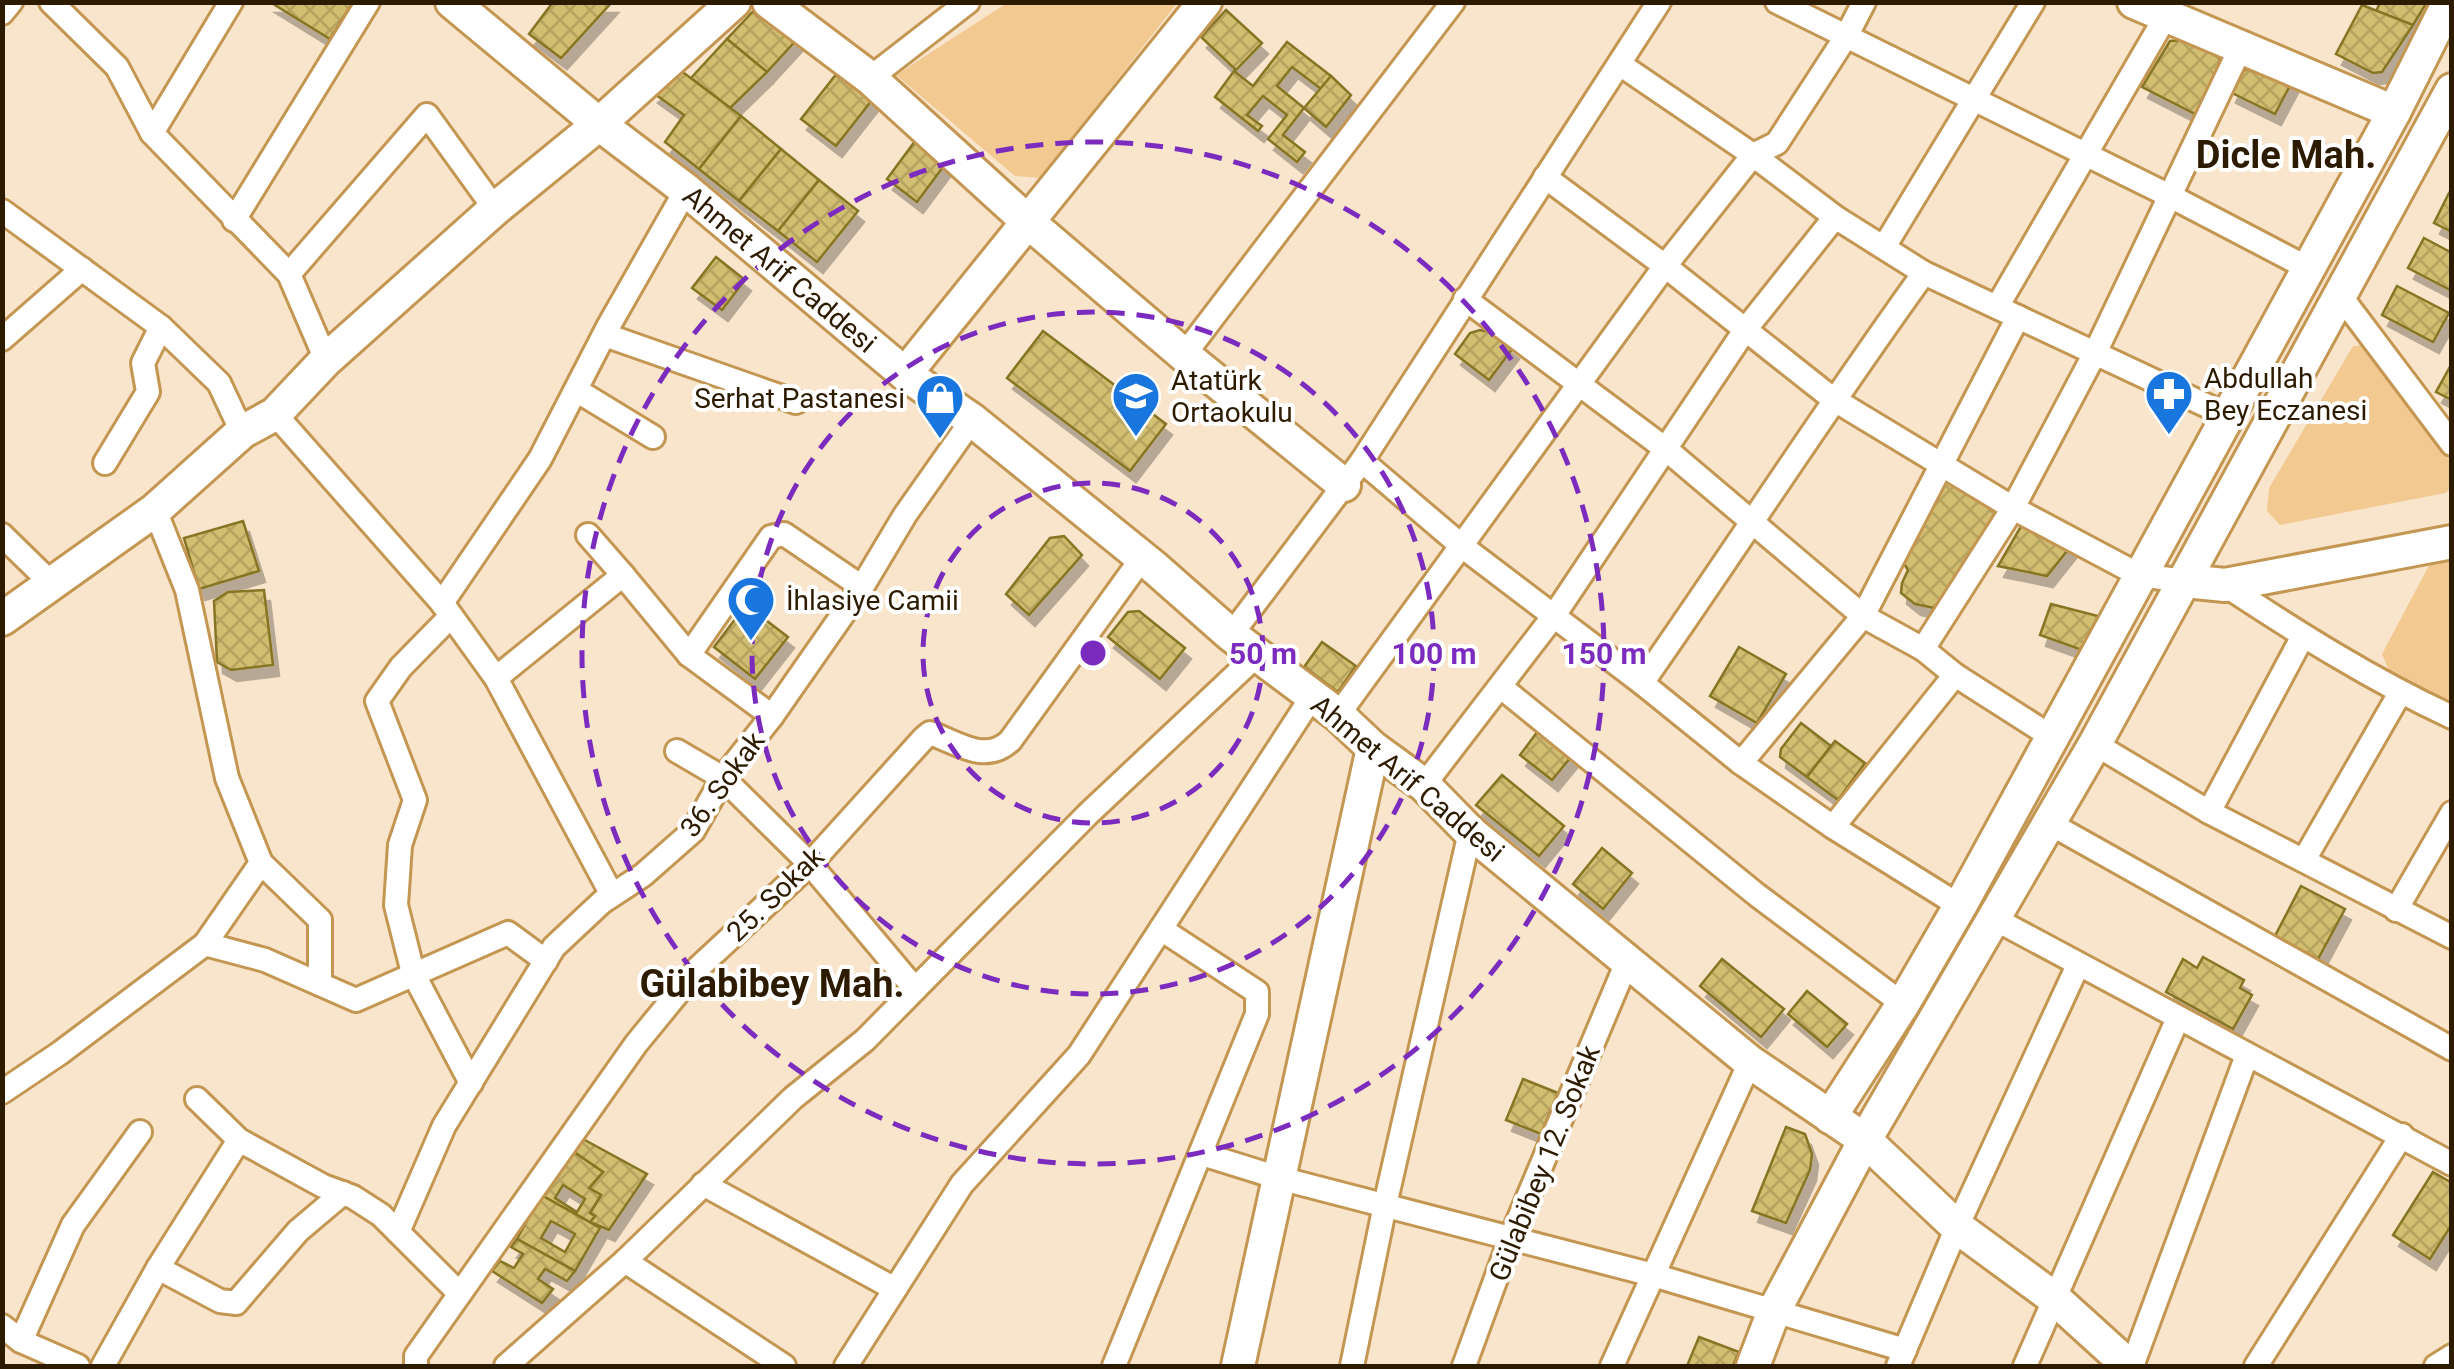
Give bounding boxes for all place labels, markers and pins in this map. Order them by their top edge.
place label: Abdullah Bey Eczanesi [2204,362,2367,427]
place label: Atatürk Ortaokulu [1171,364,1293,429]
pharmacy icon: Abdullah Bey Eczanesi [2143,368,2195,436]
school or university icon: Atatürk Ortaokulu [1110,370,1162,438]
shop icon: Serhat Pastanesi [914,372,966,440]
place label: Serhat Pastanesi [694,382,905,415]
mosque icon: İhlasiye Camii [725,574,777,642]
place label: İhlasiye Camii [786,584,959,617]
centre of rings [1075,635,1111,671]

